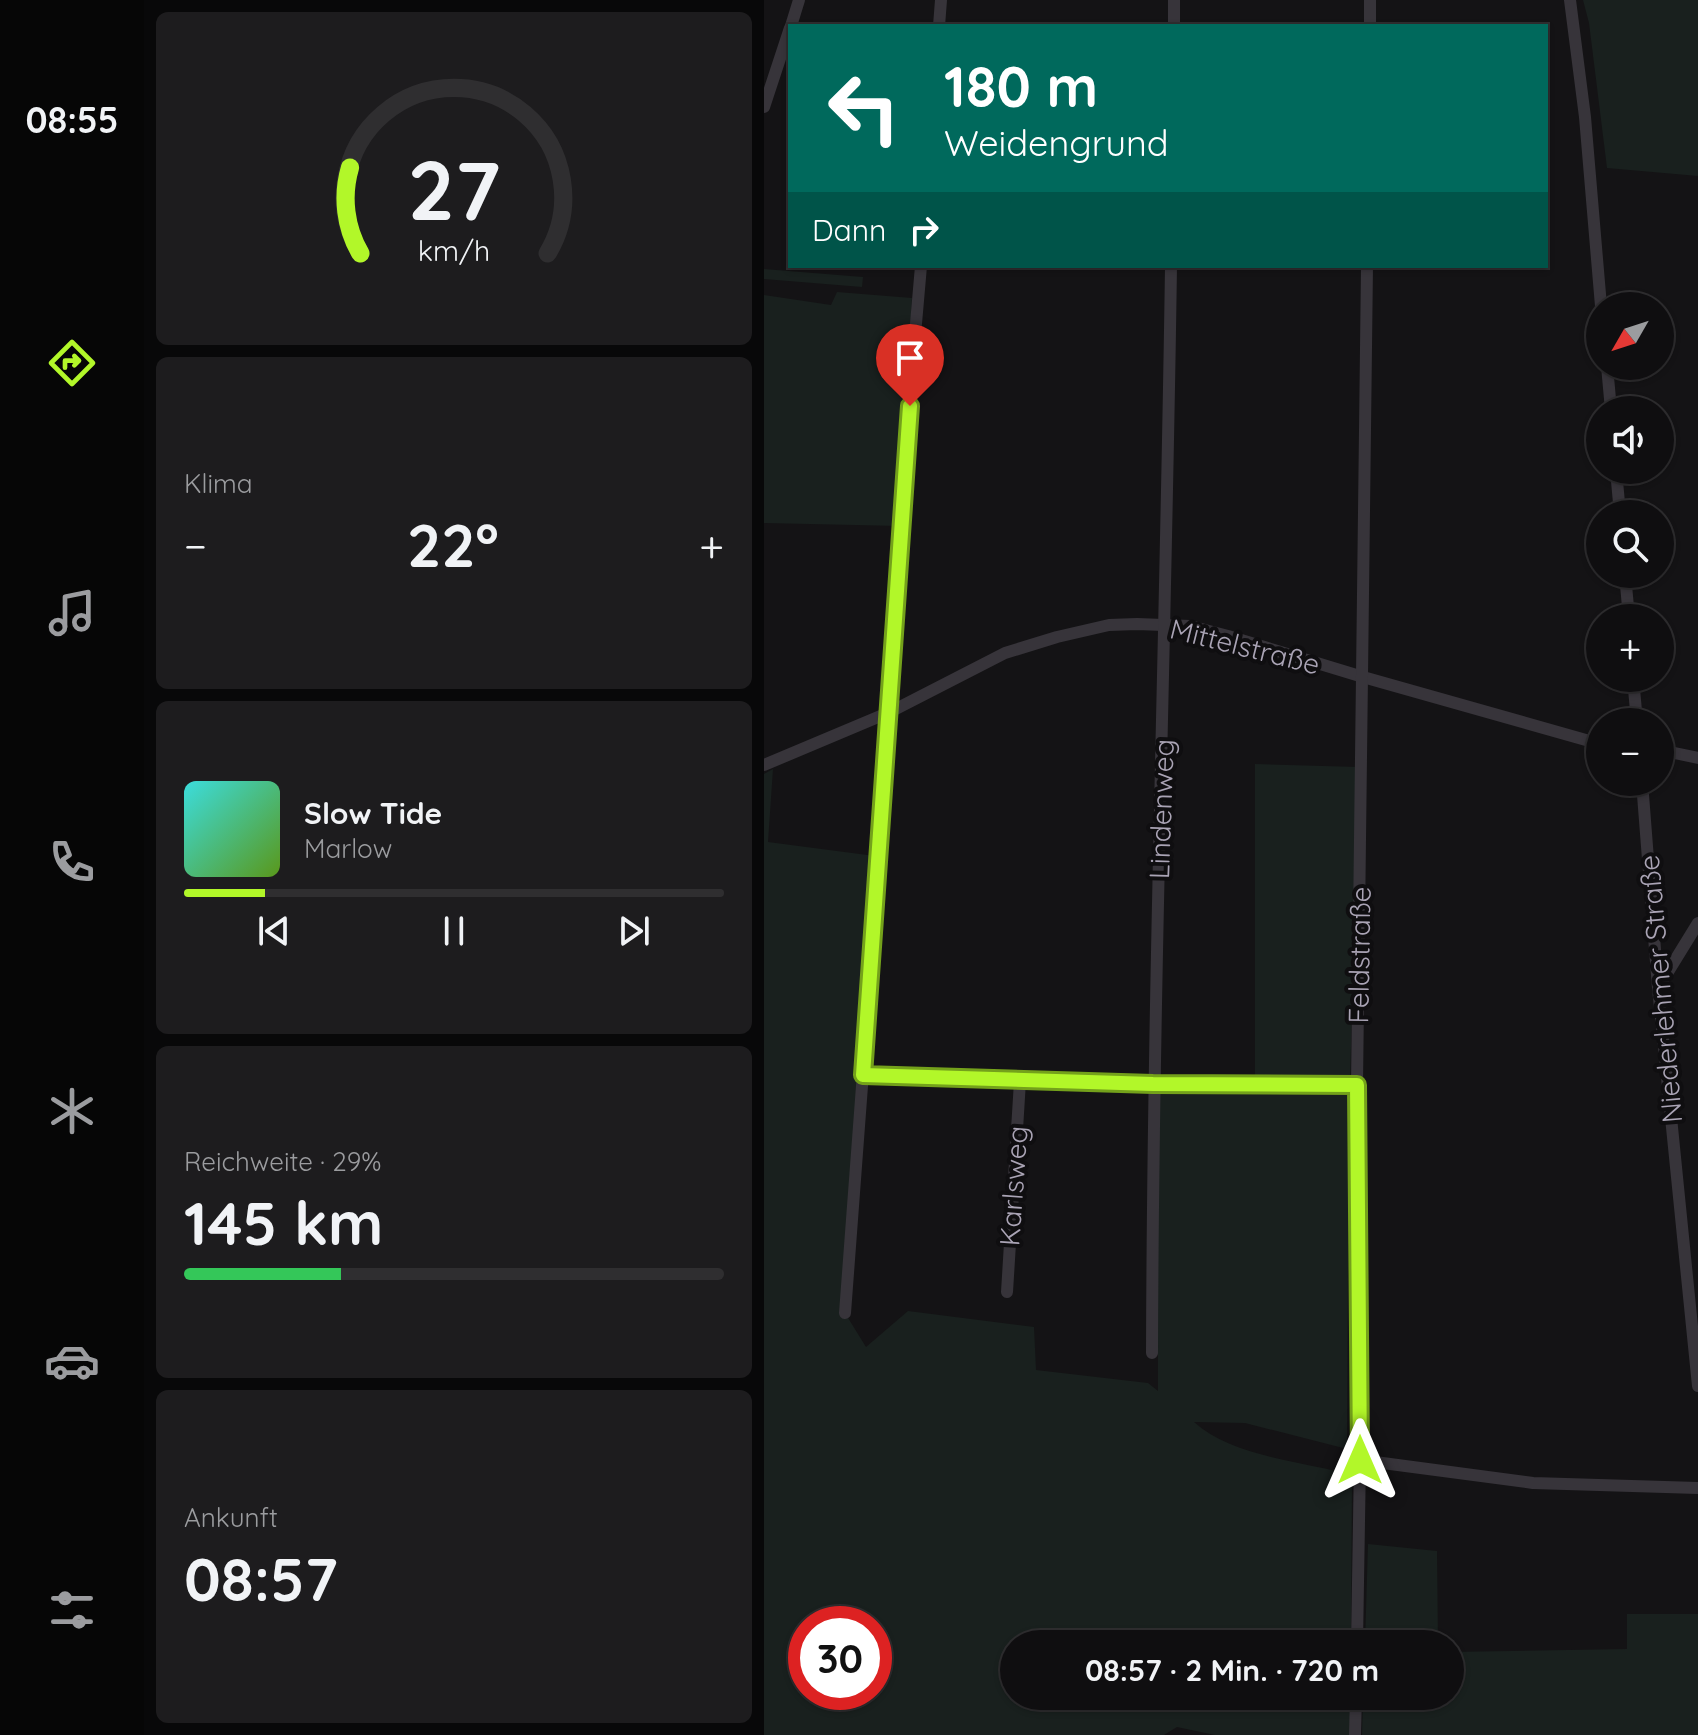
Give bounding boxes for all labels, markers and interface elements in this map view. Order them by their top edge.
text: 180 m [944,51,1098,121]
icon: left [812,56,916,160]
text: 08:55 [25,97,119,142]
text: Weidengrund [944,120,1169,165]
text: 27 [407,137,501,241]
icon: right [902,208,946,252]
text: Dann [812,211,886,249]
text: km/h [418,232,490,268]
north arrow [1586,292,1674,380]
map controls [1586,292,1674,796]
pin [876,324,944,406]
icon: directions [44,335,100,391]
icon: arrive [888,336,932,380]
button: sound [1586,396,1674,484]
text: Klima [184,467,253,500]
button: search [1586,500,1674,588]
text: 22° [407,507,499,582]
text: − [184,518,207,573]
text: + [699,518,724,573]
icon: music [44,585,100,641]
button: + [1586,604,1674,692]
street label: Mittelstraße [1167,611,1323,681]
button: − [1586,708,1674,796]
street label: Lindenweg [1141,738,1181,880]
text: Slow Tide [304,794,442,832]
text: Marlow [304,832,392,865]
icon: phone [44,834,100,890]
street label: Niederlehmer Straße [1631,854,1689,1124]
street label: Feldstraße [1340,886,1378,1024]
icon: previous [252,909,296,953]
icon: pause [432,909,476,953]
icon: next [612,909,656,953]
icon: climate [44,1083,100,1139]
street label: Karlsweg [991,1125,1035,1247]
text: Reichweite · 29% [184,1145,381,1178]
text: 145 km [184,1185,383,1260]
icon: car [44,1333,100,1389]
position arrow [1318,1418,1402,1502]
text: Ankunft [184,1501,278,1534]
text: 08:57 [184,1541,338,1616]
icon: filters [44,1582,100,1638]
speed limit sign: 30 [788,1606,892,1710]
text: 08:57 · 2 Min. · 720 m [1085,1651,1379,1689]

